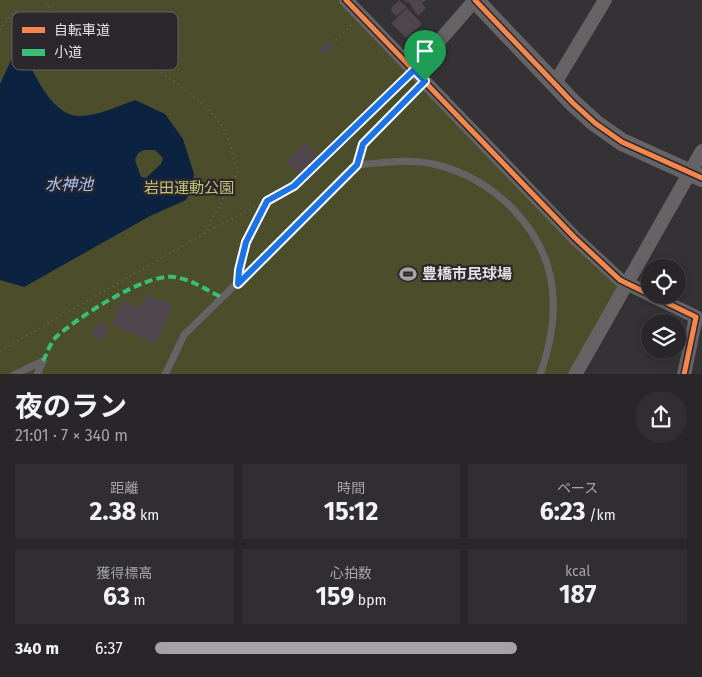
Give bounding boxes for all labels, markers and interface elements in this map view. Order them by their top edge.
legend [12,12,178,70]
text: 自転車道 [54,22,110,39]
pin [404,30,446,81]
icon: arrive [411,37,439,65]
text: 小道 [54,44,82,61]
water label: 水神池 [45,175,95,194]
park label: 岩田運動公園 [144,179,234,197]
map controls [641,259,686,359]
button: locate [641,259,686,304]
sports icon: 豊橋市民球場 [398,264,418,284]
place label: 豊橋市民球場 [422,265,512,283]
button: layers [641,314,686,359]
text: 夜のラン [15,390,127,423]
button: share [635,391,687,443]
text: 21:01 · 7 × 340 m [15,426,128,445]
text: 距離 [110,480,138,497]
text: 時間 [337,480,365,497]
text: ペース [557,480,598,497]
text: 2.38 [89,497,136,527]
text: 15:12 [324,497,378,527]
text: 6:23 [540,497,586,527]
text: km [136,507,159,524]
text: /km [586,507,616,524]
text: kcal [565,563,590,580]
text: 獲得標高 [96,565,152,582]
text: 心拍数 [330,565,372,582]
text: 187 [559,580,596,610]
text: 63 [103,582,130,612]
text: 159 [316,582,354,612]
text: m [130,592,146,609]
text: bpm [354,592,386,609]
text: 340 m [15,639,59,658]
text: 6:37 [95,639,123,658]

